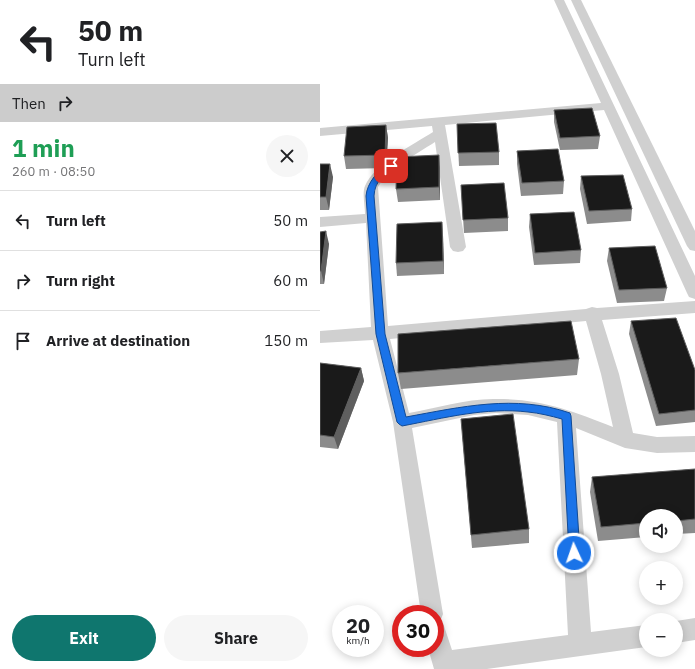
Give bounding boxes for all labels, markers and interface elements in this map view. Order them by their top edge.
text: 50 m [78,12,143,49]
icon: left [12,16,64,68]
text: Turn left [78,48,146,71]
icon: right [54,92,76,114]
text: Then [12,94,46,113]
text: 1 min [12,132,75,164]
button: close [266,135,308,177]
pin [374,149,408,183]
icon: arrive [380,155,402,177]
text: 260 m · 08:50 [12,163,95,180]
icon: left [12,210,34,232]
text: Turn left [46,211,106,230]
text: 50 m [273,211,308,230]
icon: right [12,270,34,292]
text: Turn right [46,271,115,290]
text: 60 m [273,271,308,290]
icon: arrive [12,330,34,352]
text: Arrive at destination [46,331,190,350]
text: 150 m [264,331,308,350]
map controls [639,509,683,657]
button: sound [639,509,683,553]
position arrow [553,532,595,574]
button: + [639,561,683,605]
speed limit sign: 30 [392,605,444,657]
text: 20 [346,612,370,639]
button: − [639,613,683,657]
button: Exit [12,615,156,661]
button: Share [164,615,308,661]
text: km/h [346,634,370,647]

